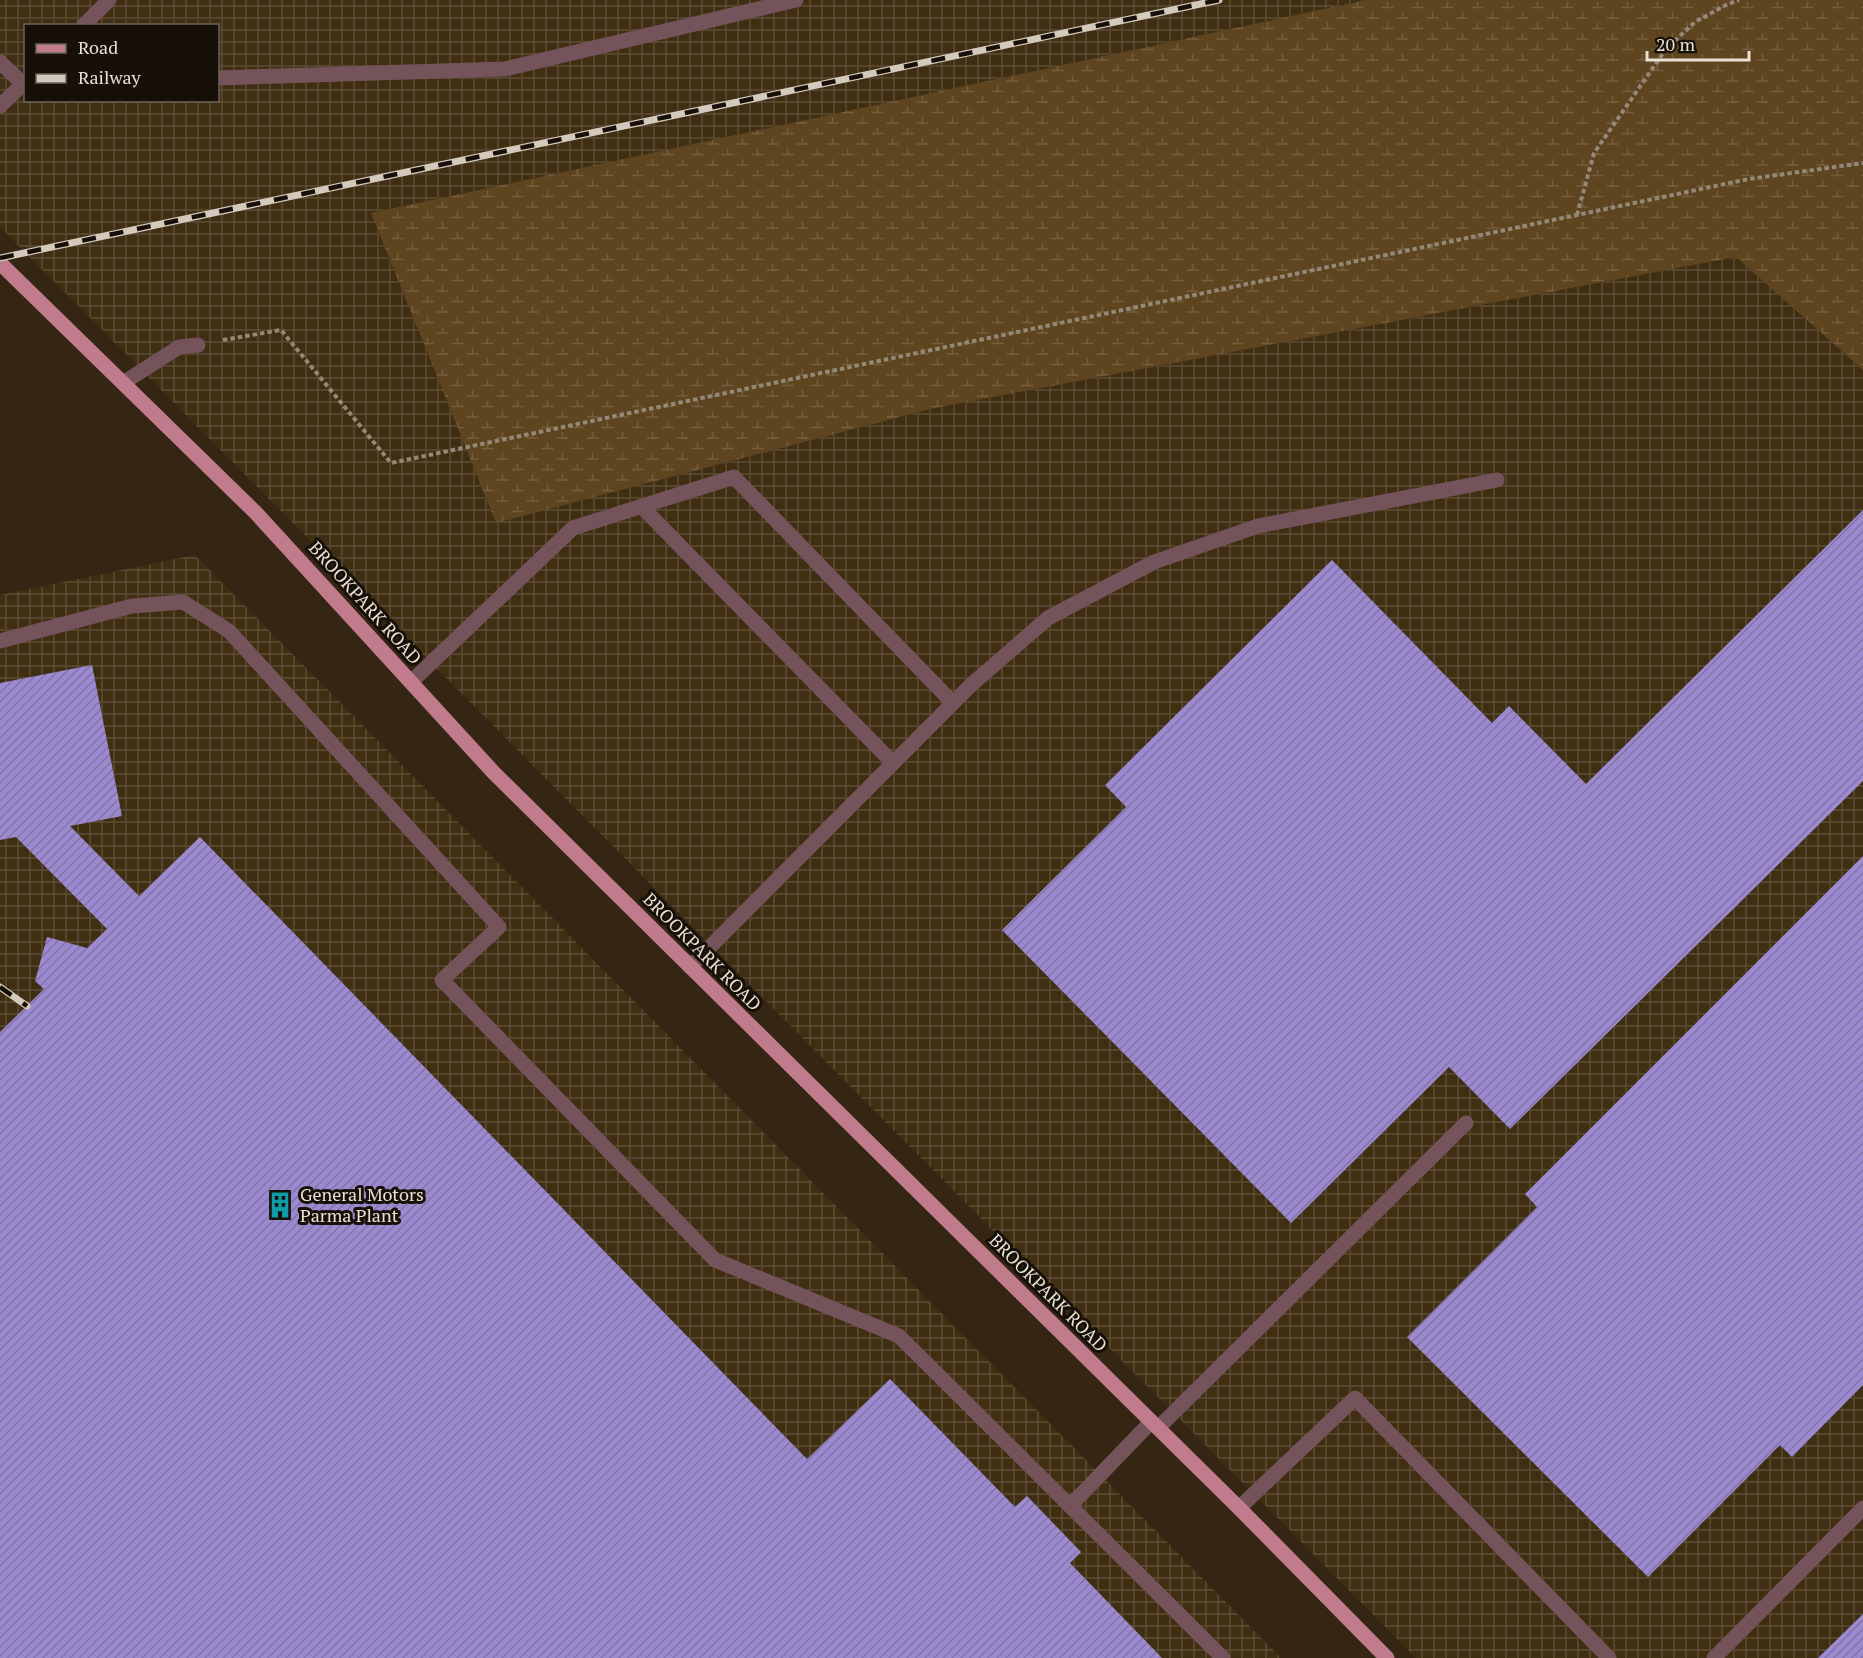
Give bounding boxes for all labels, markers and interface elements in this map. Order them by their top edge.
legend [24,24,219,102]
scale bar [1647,24,1749,62]
text: 20 m [1656,32,1696,56]
text: Road [78,35,118,59]
text: Railway [78,65,142,89]
street label: BROOKPARK ROAD [304,536,427,669]
street label: BROOKPARK ROAD [638,887,767,1016]
place label: General Motors Parma Plant [300,1182,424,1227]
building icon: General Motors Parma Plant [265,1190,295,1220]
street label: BROOKPARK ROAD [984,1228,1113,1357]

